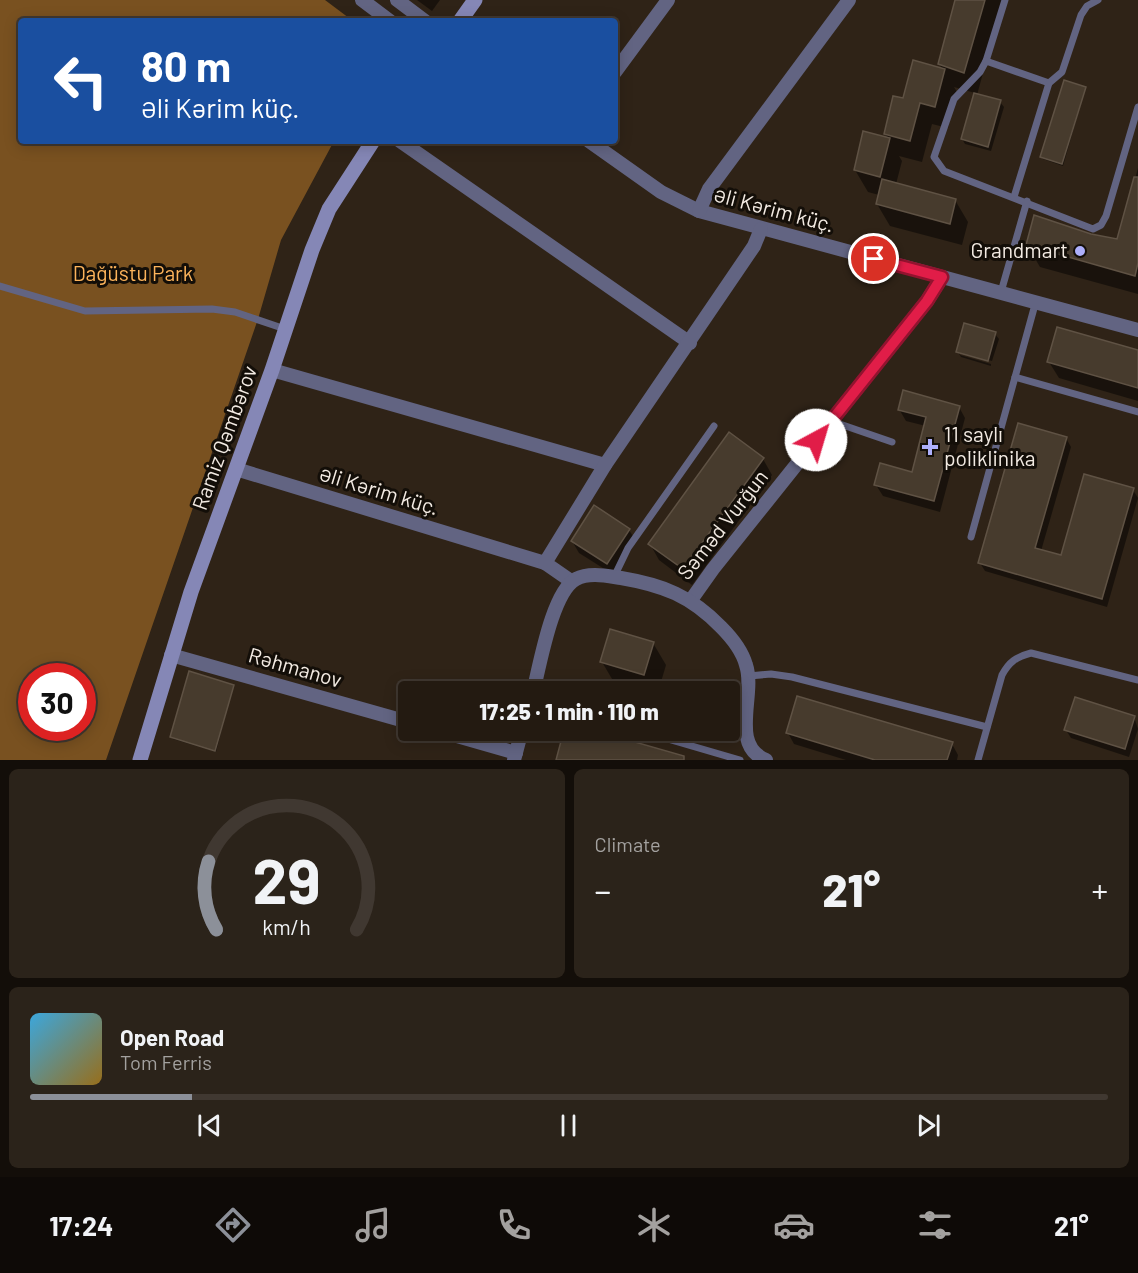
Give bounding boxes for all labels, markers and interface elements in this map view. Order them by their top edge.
text: 80 m [141,40,231,90]
icon: left [42,42,120,120]
text: Əli Kərim küç. [141,91,300,123]
street label: Əli Kərim küç. [712,181,837,237]
pin [848,233,899,284]
place label: Grandmart [970,237,1068,262]
icon: arrive [857,242,890,275]
marker: Grandmart [1073,244,1087,258]
park label: Dağüstu Park [73,260,193,285]
street label: Ramiz Qəmbərov [186,362,261,513]
position arrow [784,408,848,472]
place label: 11 saylı poliklinika [944,421,1036,470]
marker: 11 saylı poliklinika [921,438,939,456]
street label: Əli Kərim küç. [317,460,442,520]
street label: Səməd Vurğun [671,464,772,584]
street label: Rəhmanov [246,641,345,692]
speed limit sign: 30 [18,663,96,741]
text: 17:25 · 1 min · 110 m [479,698,659,724]
text: Climate [595,832,661,856]
text: 29 [253,842,321,916]
text: 21° [822,862,880,916]
text: − [595,870,611,910]
text: + [1091,870,1108,910]
text: km/h [262,915,311,940]
text: Open Road [120,1024,224,1050]
text: Tom Ferris [120,1050,212,1074]
icon: previous [193,1109,226,1142]
icon: pause [552,1109,585,1142]
icon: next [912,1109,945,1142]
icon: directions [212,1204,254,1246]
icon: music [352,1204,394,1246]
icon: phone [493,1204,535,1246]
icon: climate [633,1204,675,1246]
icon: car [773,1204,815,1246]
icon: filters [914,1204,956,1246]
text: 17:24 [49,1209,113,1241]
text: 21° [1054,1209,1089,1241]

